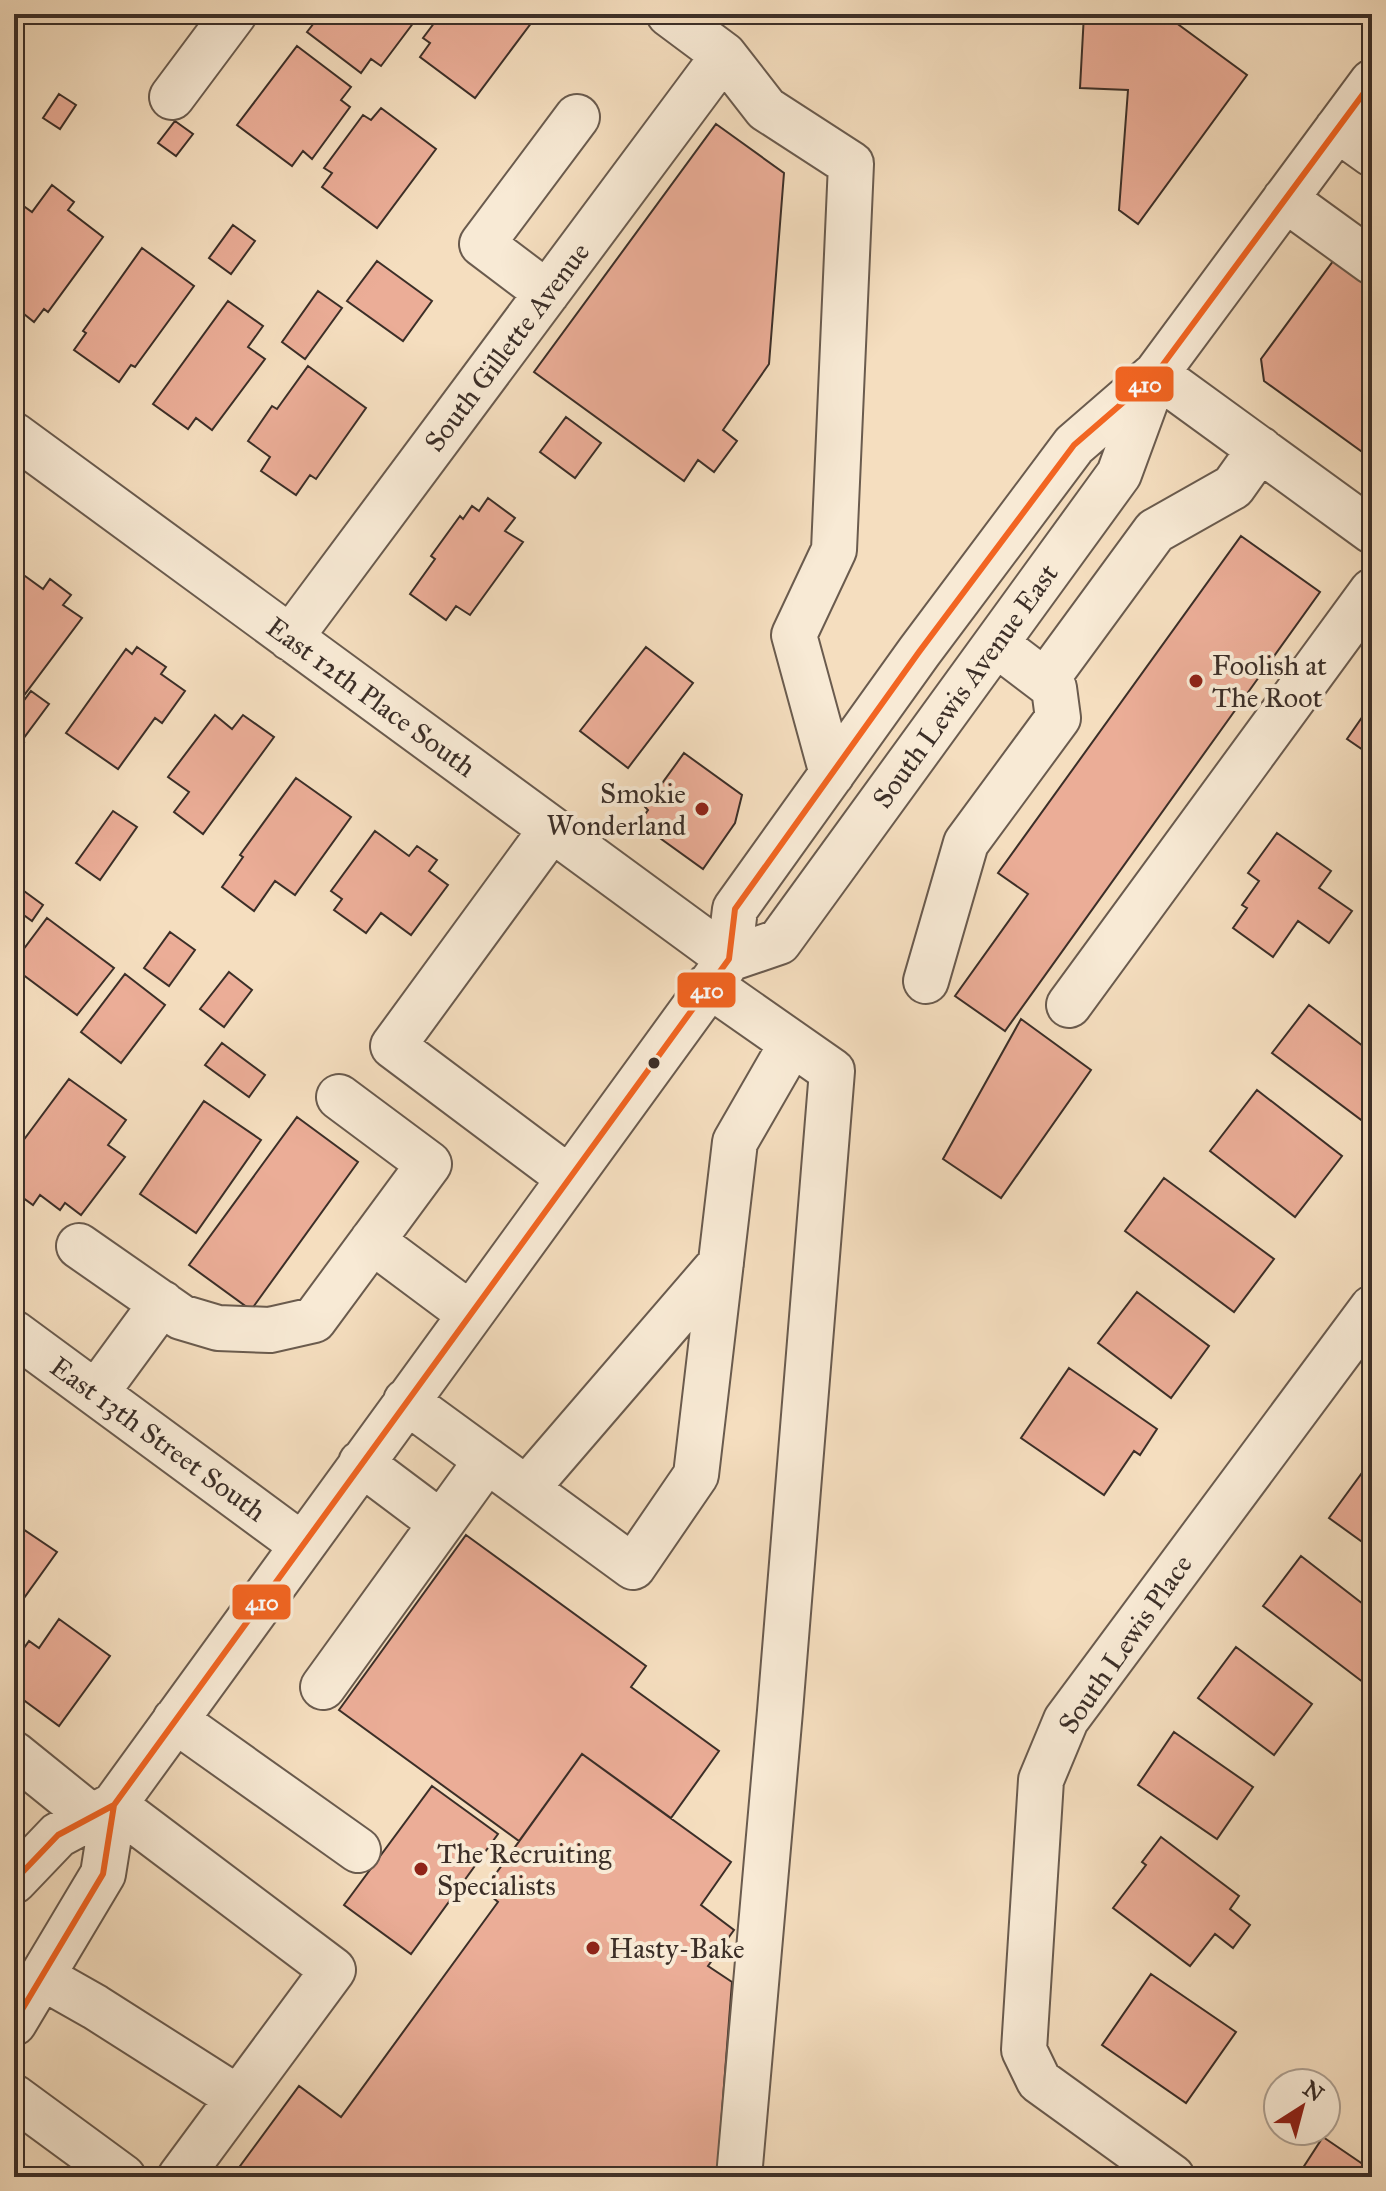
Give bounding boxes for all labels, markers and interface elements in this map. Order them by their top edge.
street label: South Gillette Avenue [417,235,597,459]
line badge: 410 [1114,365,1175,403]
text: 410 [1128,371,1162,398]
street label: South Lewis Avenue East [865,557,1065,815]
street label: East 12th Place South [260,609,483,785]
place label: Foolish at The Root [1212,648,1327,715]
marker: Foolish at The Root [1187,672,1205,690]
place label: Smokie Wonderland [546,776,686,843]
marker: Smokie Wonderland [693,800,711,818]
line badge: 410 [676,971,737,1009]
text: 410 [690,977,724,1004]
unlabelled marker [646,1055,662,1071]
street label: East 13th Street South [43,1349,273,1529]
street label: South Lewis Place [1050,1548,1200,1740]
line badge: 410 [231,1583,292,1621]
text: 410 [245,1589,279,1616]
place label: The Recruiting Specialists [437,1836,612,1903]
marker: The Recruiting Specialists [412,1860,430,1878]
place label: Hasty-Bake [609,1931,745,1966]
marker: Hasty-Bake [584,1939,602,1957]
north arrow [1262,2067,1342,2147]
text: N [1298,2075,1329,2108]

